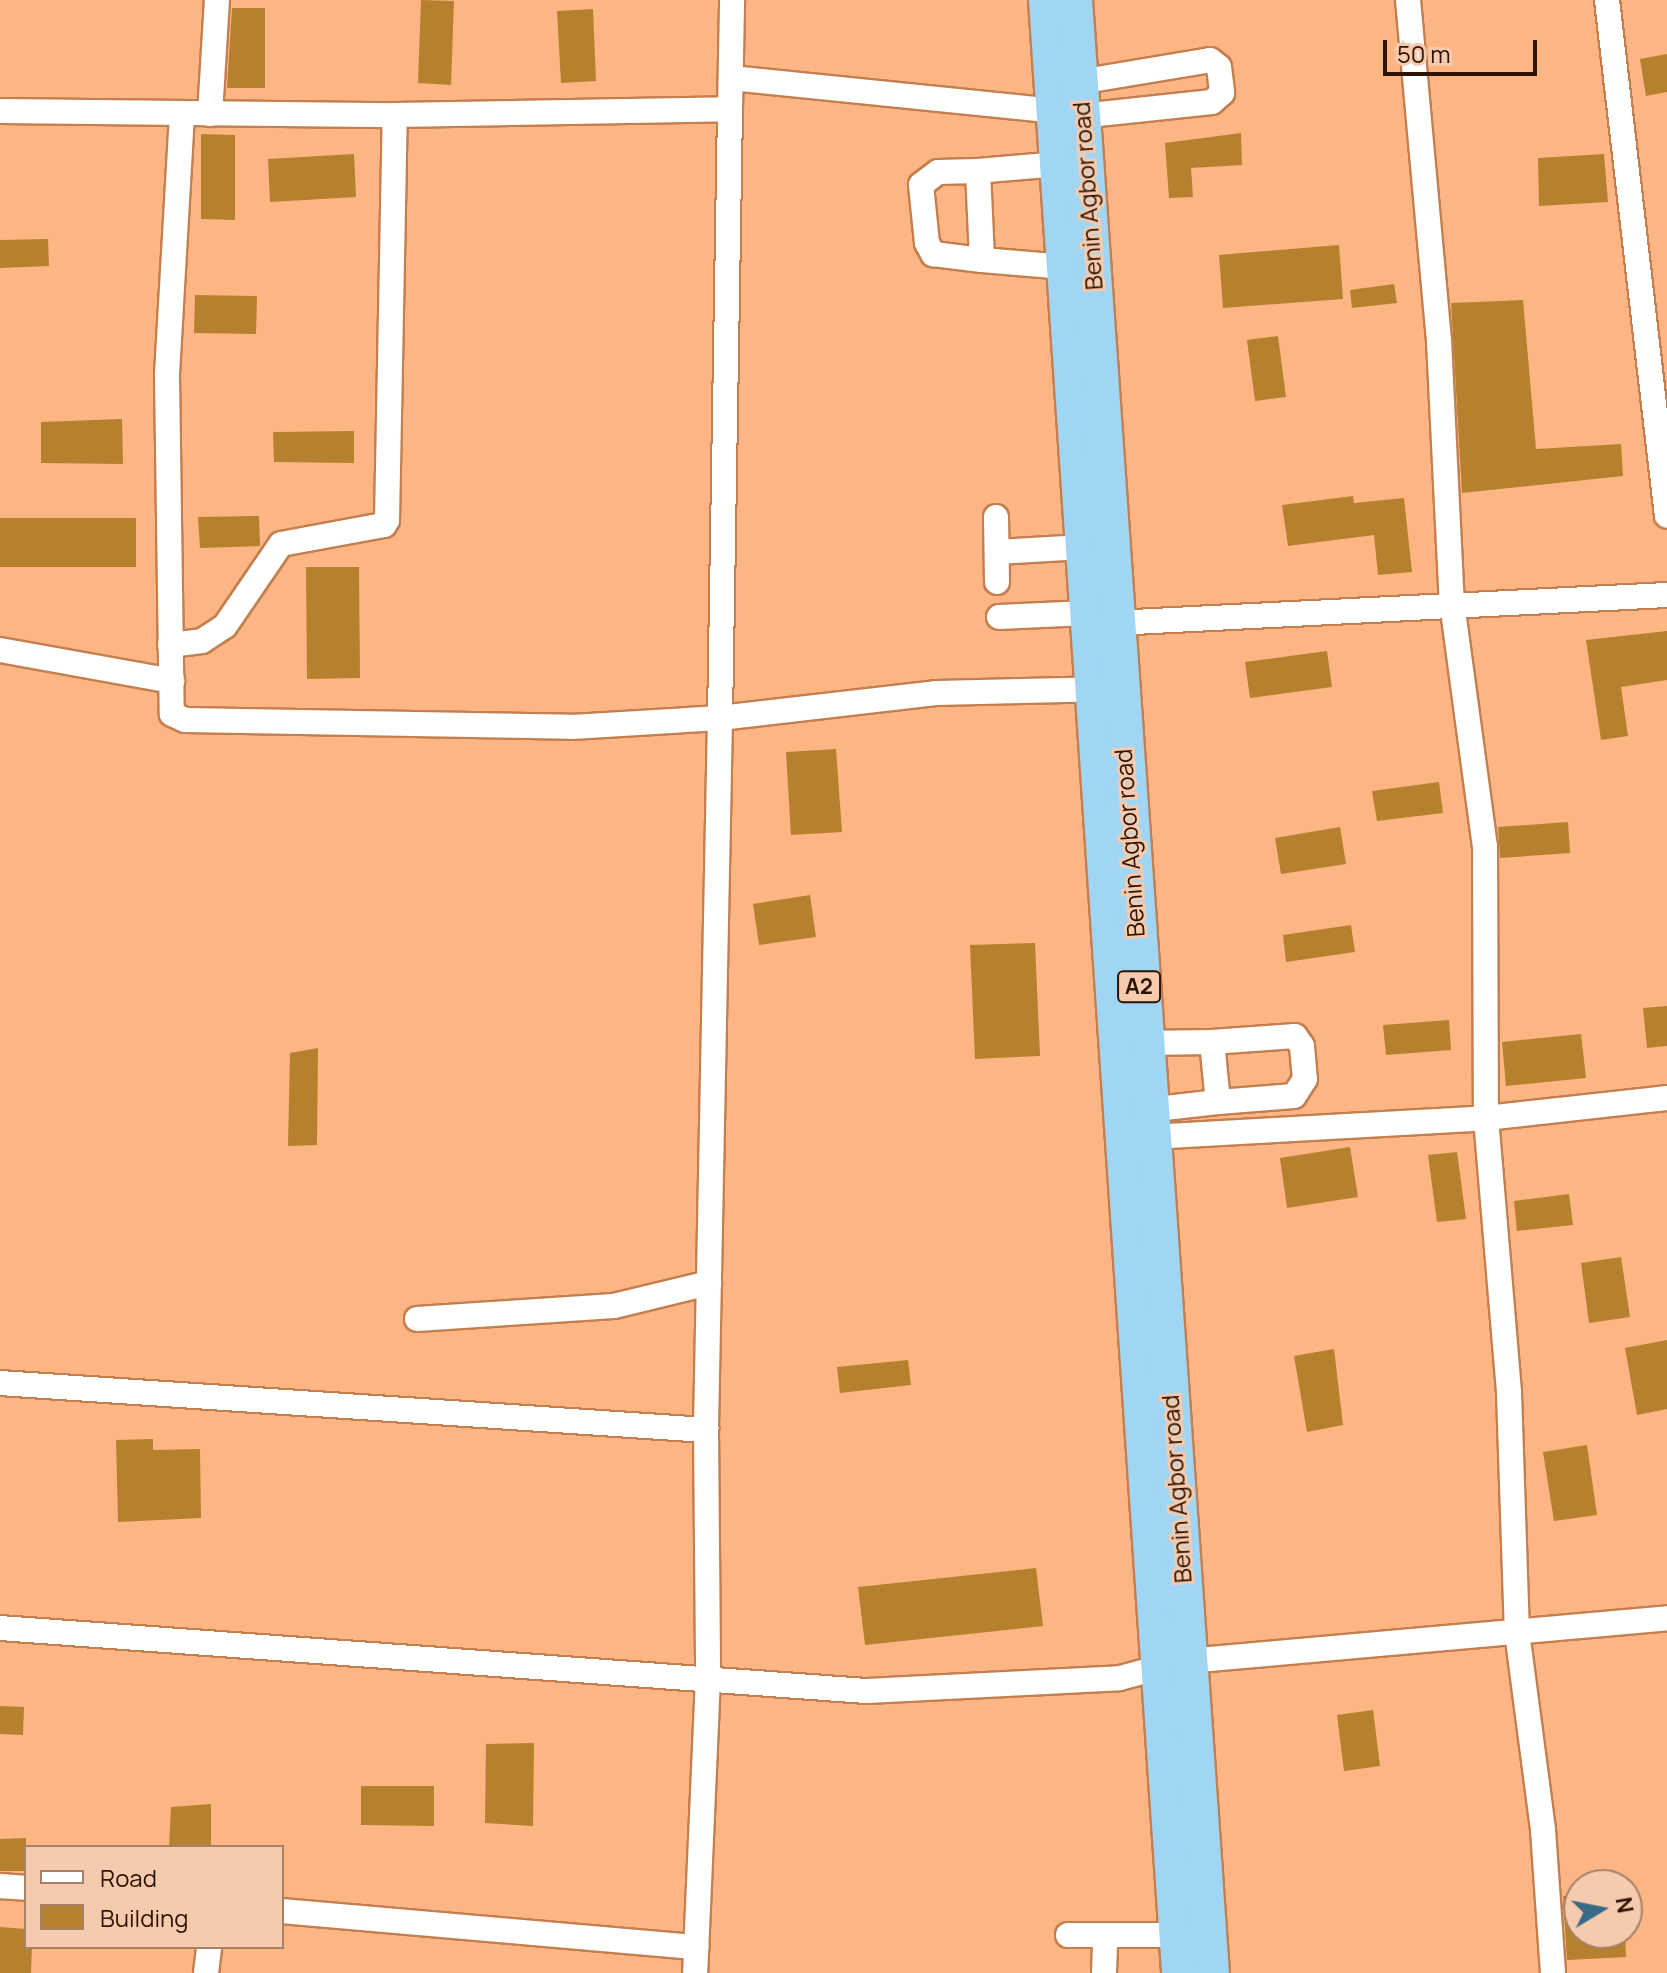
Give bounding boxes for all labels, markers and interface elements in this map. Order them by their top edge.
scale bar [1387,24,1541,74]
text: 50 m [1397,37,1451,70]
street label: Benin Agbor road [1066,101,1108,291]
street label: Benin Agbor road [1108,748,1150,938]
road number: A2 [1117,969,1161,1005]
street label: Benin Agbor road [1155,1394,1197,1584]
legend [24,1845,284,1949]
text: Road [100,1861,157,1894]
north arrow [1563,1869,1643,1949]
text: N [1609,1895,1641,1916]
text: Building [100,1901,188,1934]

